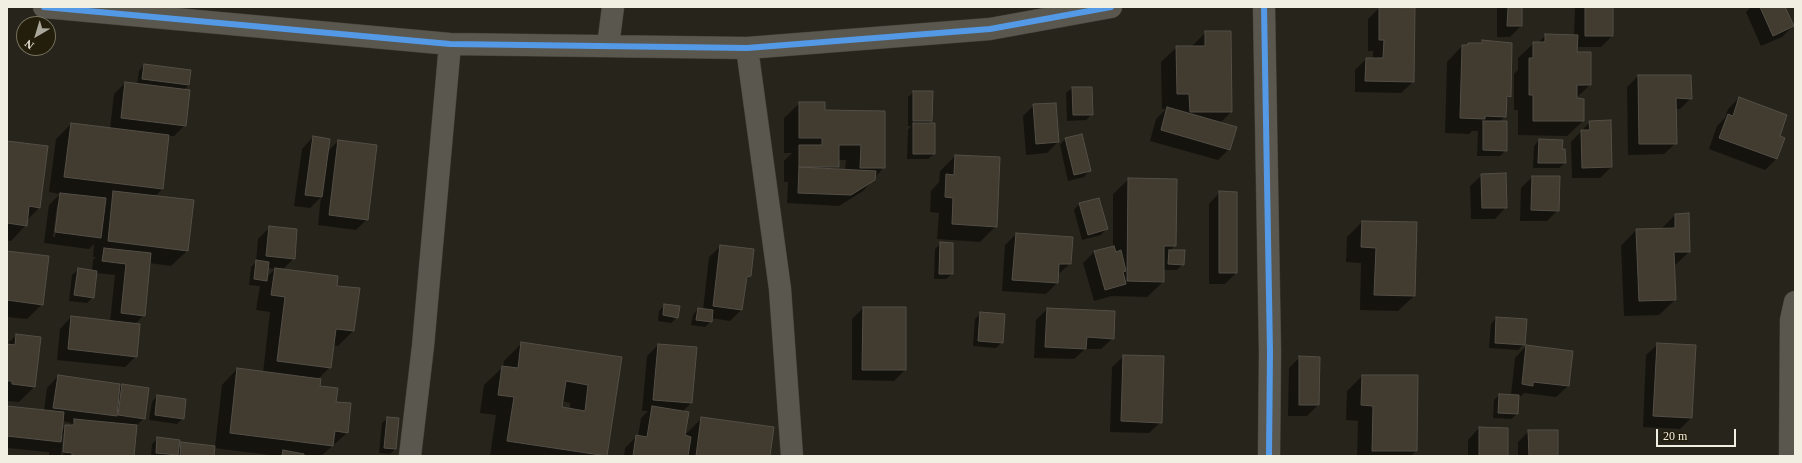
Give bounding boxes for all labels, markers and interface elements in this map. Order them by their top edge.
north arrow [16,16,56,56]
text: N [22,37,36,52]
scale bar [1658,421,1738,447]
text: 20 m [1663,429,1687,443]

